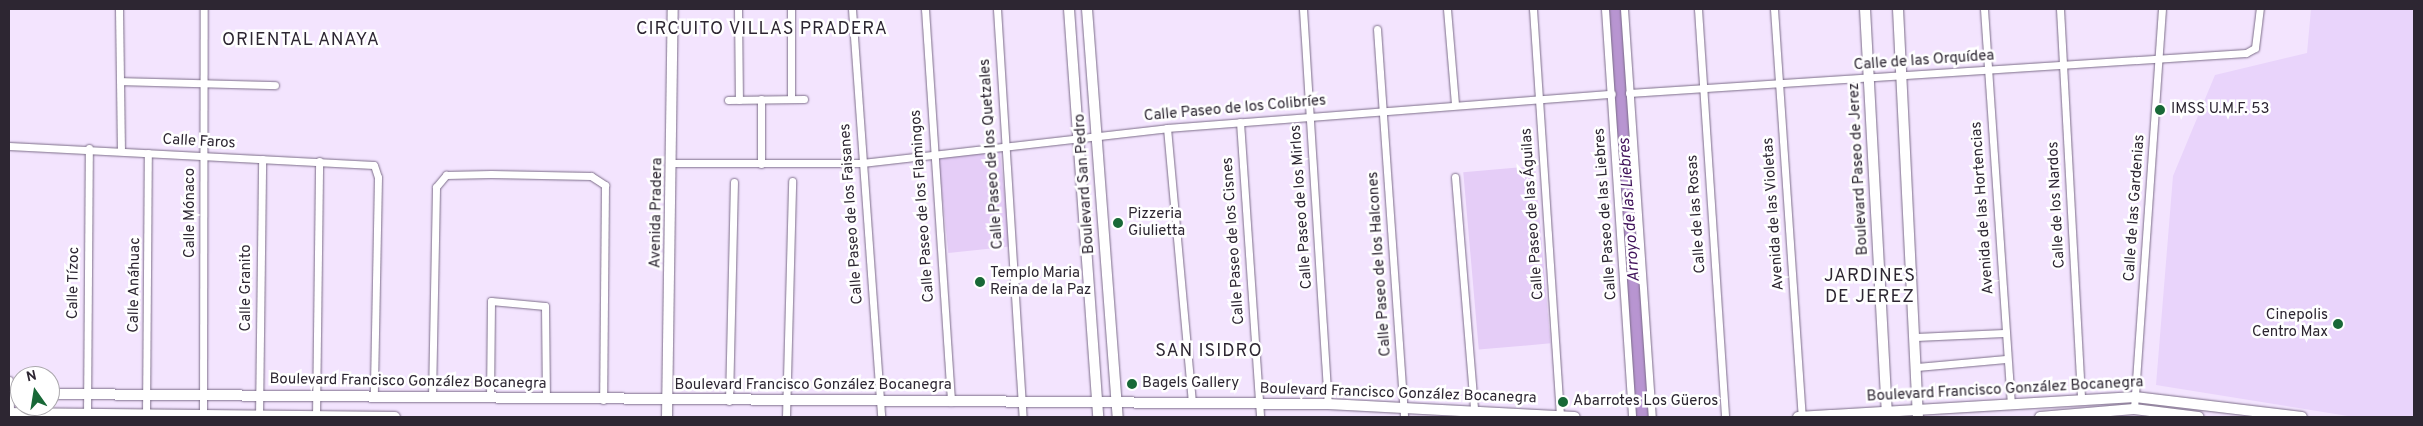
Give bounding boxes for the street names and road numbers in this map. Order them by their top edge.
street label: Calle de las Orquídea [1853,47,1995,75]
street label: Calle Paseo de los Quetzales [976,58,1008,250]
street label: Boulevard Paseo de Jerez [1845,82,1873,256]
street label: Calle Paseo de los Colibríes [1143,92,1327,126]
street label: Calle Paseo de los Flamingos [907,109,939,303]
street label: Boulevard San Pedro [1071,113,1099,255]
street label: Avenida de las Hortencias [1968,121,1998,295]
street label: Calle Paseo de los Faisanes [837,123,867,305]
street label: Calle Paseo de los Mirlos [1287,124,1317,290]
street label: Calle Paseo de las Águilas [1518,127,1548,301]
street label: Calle Paseo de las Liebres [1591,127,1621,301]
street label: Calle Faros [162,131,236,153]
street label: Calle de las Gardenias [2121,134,2149,282]
street label: Avenida de las Violetas [1760,137,1788,291]
street label: Calle de los Nardos [2045,141,2069,269]
street label: Calle de las Rosas [1684,154,1710,274]
street label: Calle Paseo de los Cisnes [1219,157,1249,325]
street label: Avenida Pradera [647,158,667,268]
street label: Calle Mónaco [182,168,200,258]
street label: Calle Paseo de los Halcones [1365,171,1395,357]
street label: Calle Anáhuac [125,237,145,333]
street label: Calle Granito [238,244,256,332]
street label: Calle Tízoc [64,246,84,320]
street label: Boulevard Francisco González Bocanegra [269,371,547,393]
street label: Boulevard Francisco González Bocanegra [1866,374,2144,406]
street label: Boulevard Francisco González Bocanegra [674,377,952,395]
street label: Boulevard Francisco González Bocanegra [1259,380,1537,408]

